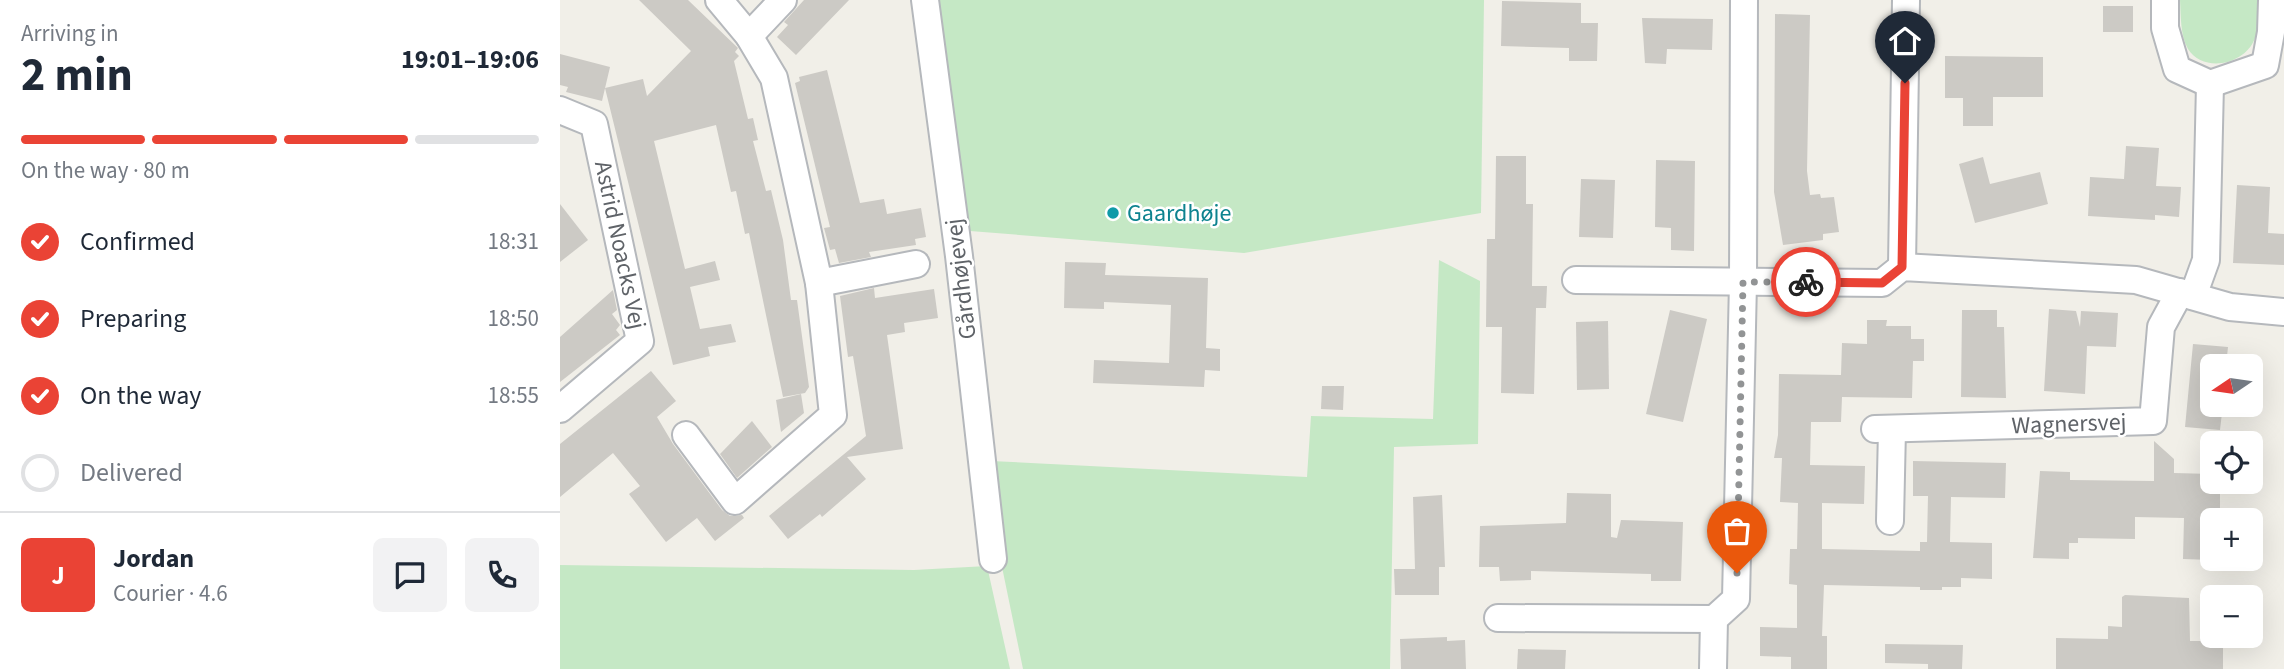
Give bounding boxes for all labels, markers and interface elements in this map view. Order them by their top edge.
pin [1875,11,1935,83]
text: Arriving in [21,17,119,50]
icon: home [1886,22,1924,60]
text: 19:01–19:06 [401,41,539,78]
text: 2 min [21,43,133,108]
text: On the way · 80 m [21,154,190,187]
street label: Astrid Noacks Vej [585,158,655,332]
place label: Gaardhøje [1127,196,1231,231]
marker: Gaardhøje [1105,205,1121,221]
street label: Gårdhøjevej [936,217,986,341]
icon: check [21,223,59,261]
text: Confirmed [80,223,195,260]
text: 18:31 [488,225,539,258]
courier [1771,247,1841,317]
icon: bike [1787,263,1825,301]
icon: check [21,300,59,338]
text: Preparing [80,300,186,337]
text: 18:50 [488,302,539,335]
north arrow [2200,354,2263,416]
map controls [2200,354,2263,648]
icon: check [21,377,59,415]
text: On the way [80,377,201,414]
text: 18:55 [488,379,539,412]
street label: Wagnersvej [2011,405,2127,443]
button: locate [2200,431,2263,494]
text: Delivered [80,454,183,491]
pin [1707,501,1767,573]
button: + [2200,508,2263,571]
icon: bag [1718,512,1756,550]
button: chat [373,538,447,612]
button: phone [465,538,539,612]
text: Jordan [113,540,194,577]
text: J [51,557,65,594]
text: Courier · 4.6 [113,577,228,610]
button: − [2200,585,2263,648]

